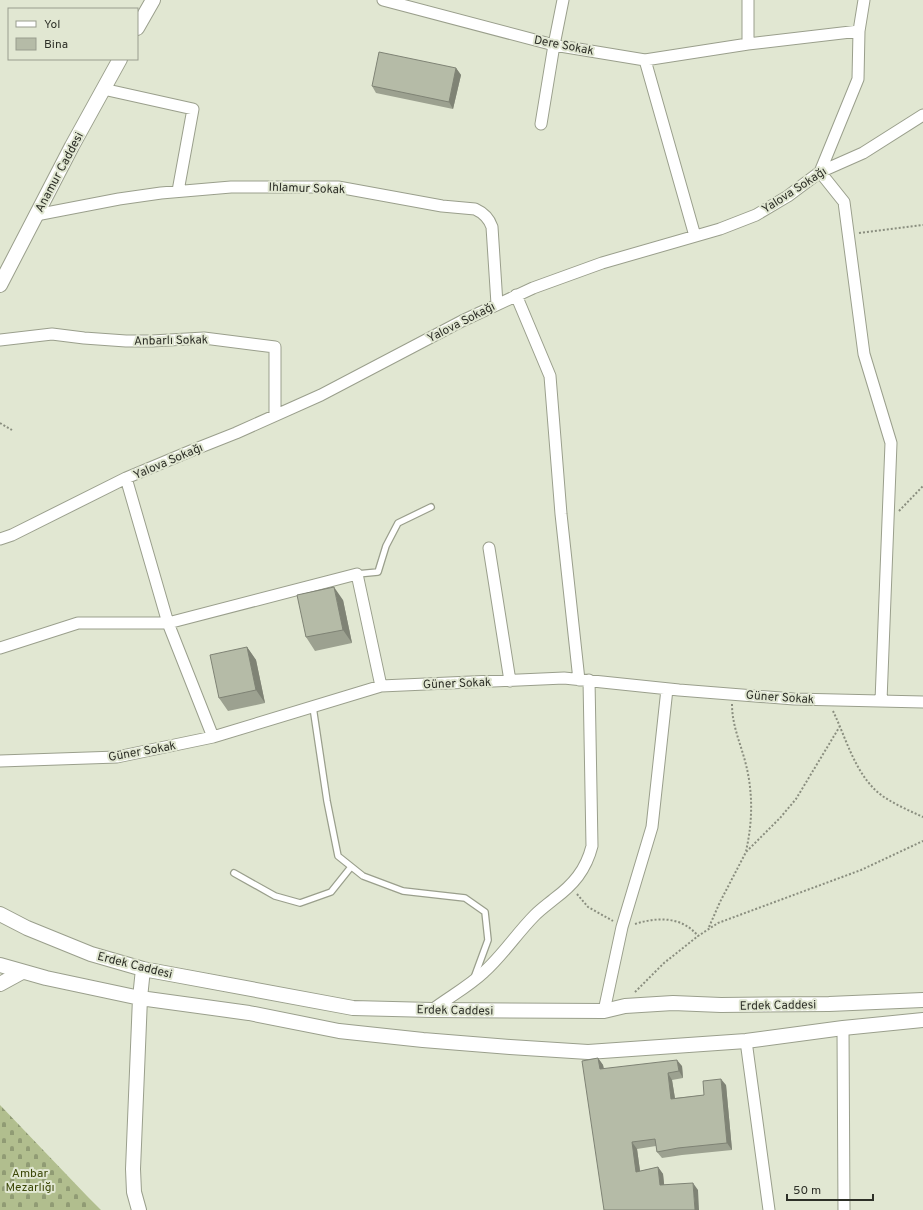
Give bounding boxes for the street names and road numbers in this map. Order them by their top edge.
street label: Dere Sokak [532,32,595,60]
street label: Anamur Caddesi [32,130,88,215]
street label: Yalova Sokağı [759,164,830,218]
street label: Ihlamur Sokak [268,180,346,198]
street label: Yalova Sokağı [425,299,498,347]
street label: Anbarlı Sokak [134,332,208,350]
street label: Yalova Sokağı [131,440,206,484]
street label: Güner Sokak [423,675,492,693]
street label: Güner Sokak [745,688,815,708]
street label: Güner Sokak [107,738,177,766]
street label: Erdek Caddesi [96,949,174,983]
street label: Erdek Caddesi [740,997,816,1015]
street label: Erdek Caddesi [417,1002,493,1020]

